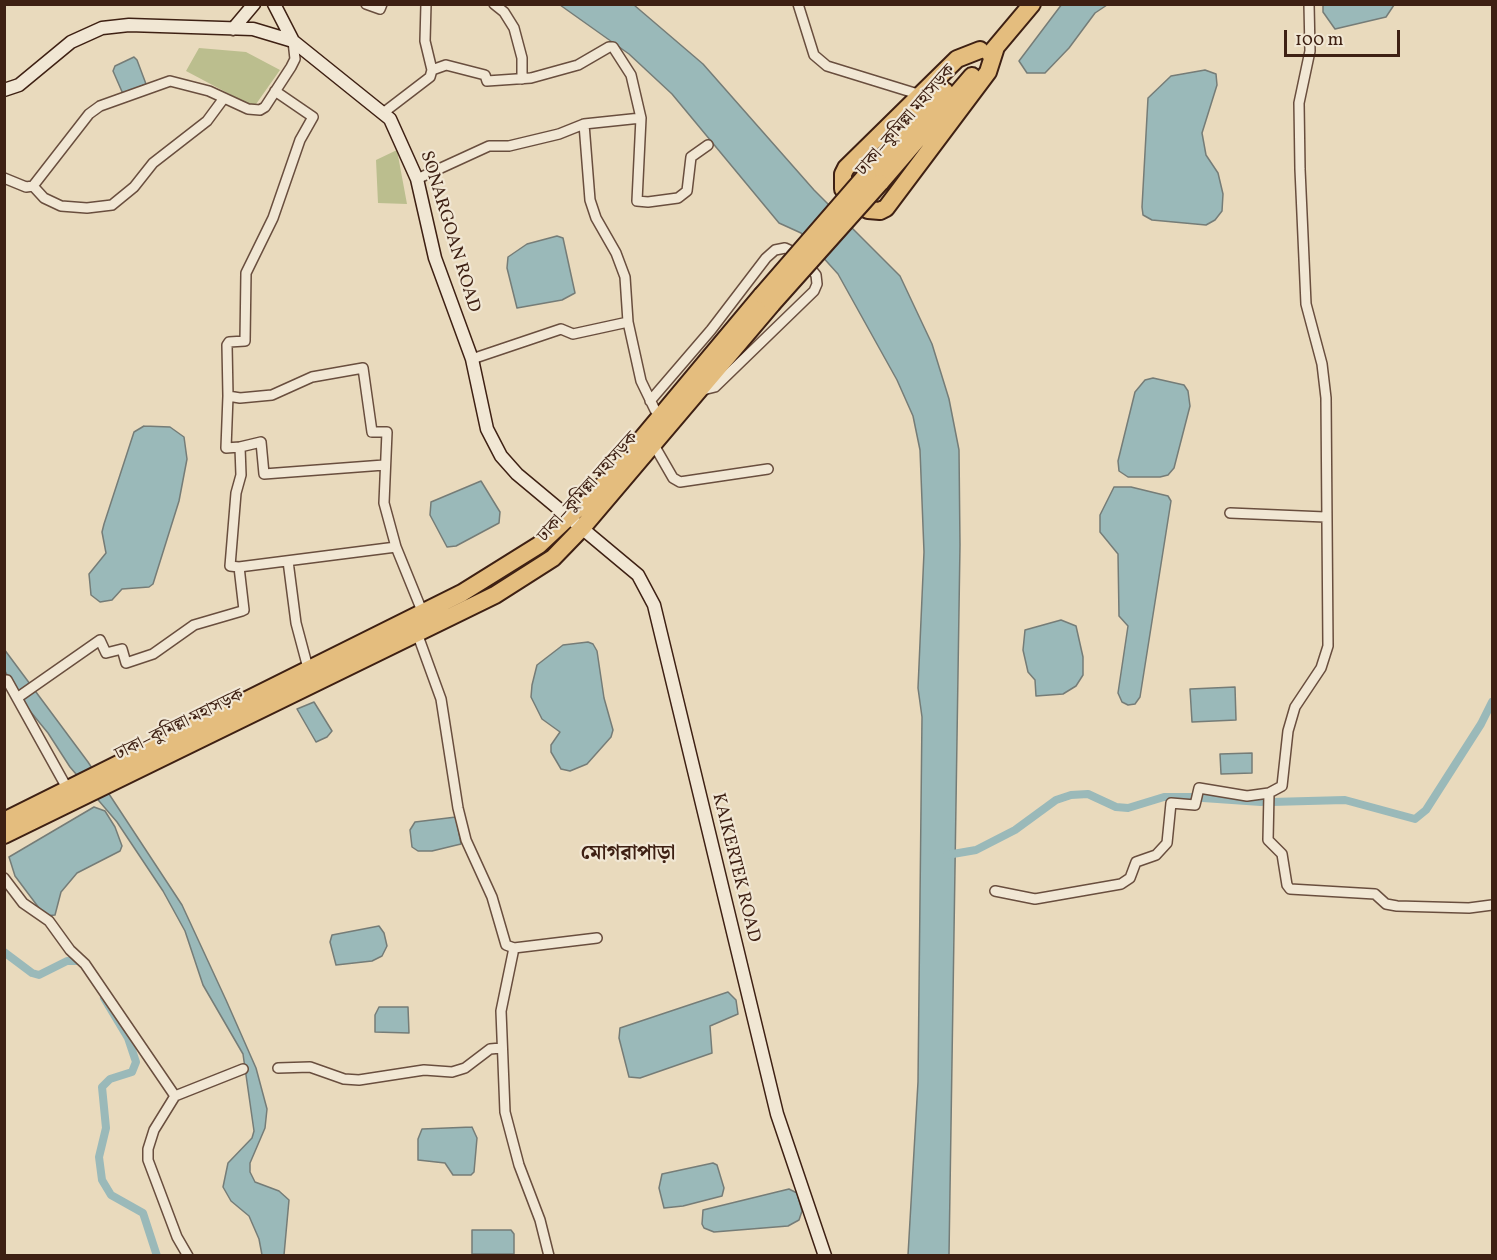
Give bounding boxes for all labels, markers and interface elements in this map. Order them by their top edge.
scale bar [1287,18,1402,56]
text: 100 m [1295,28,1344,53]
street label: ঢাকা–কুমিল্লা মহাসড়ক [853,61,961,181]
street label: SONARGOAN ROAD [414,149,484,315]
street label: ঢাকা–কুমিল্লা মহাসড়ক [534,429,644,547]
street label: ঢাকা–কুমিল্লা মহাসড়ক [112,685,248,767]
street label: KAIKERTEK ROAD [706,791,764,945]
district label: মোগরাপাড়া [581,842,675,868]

